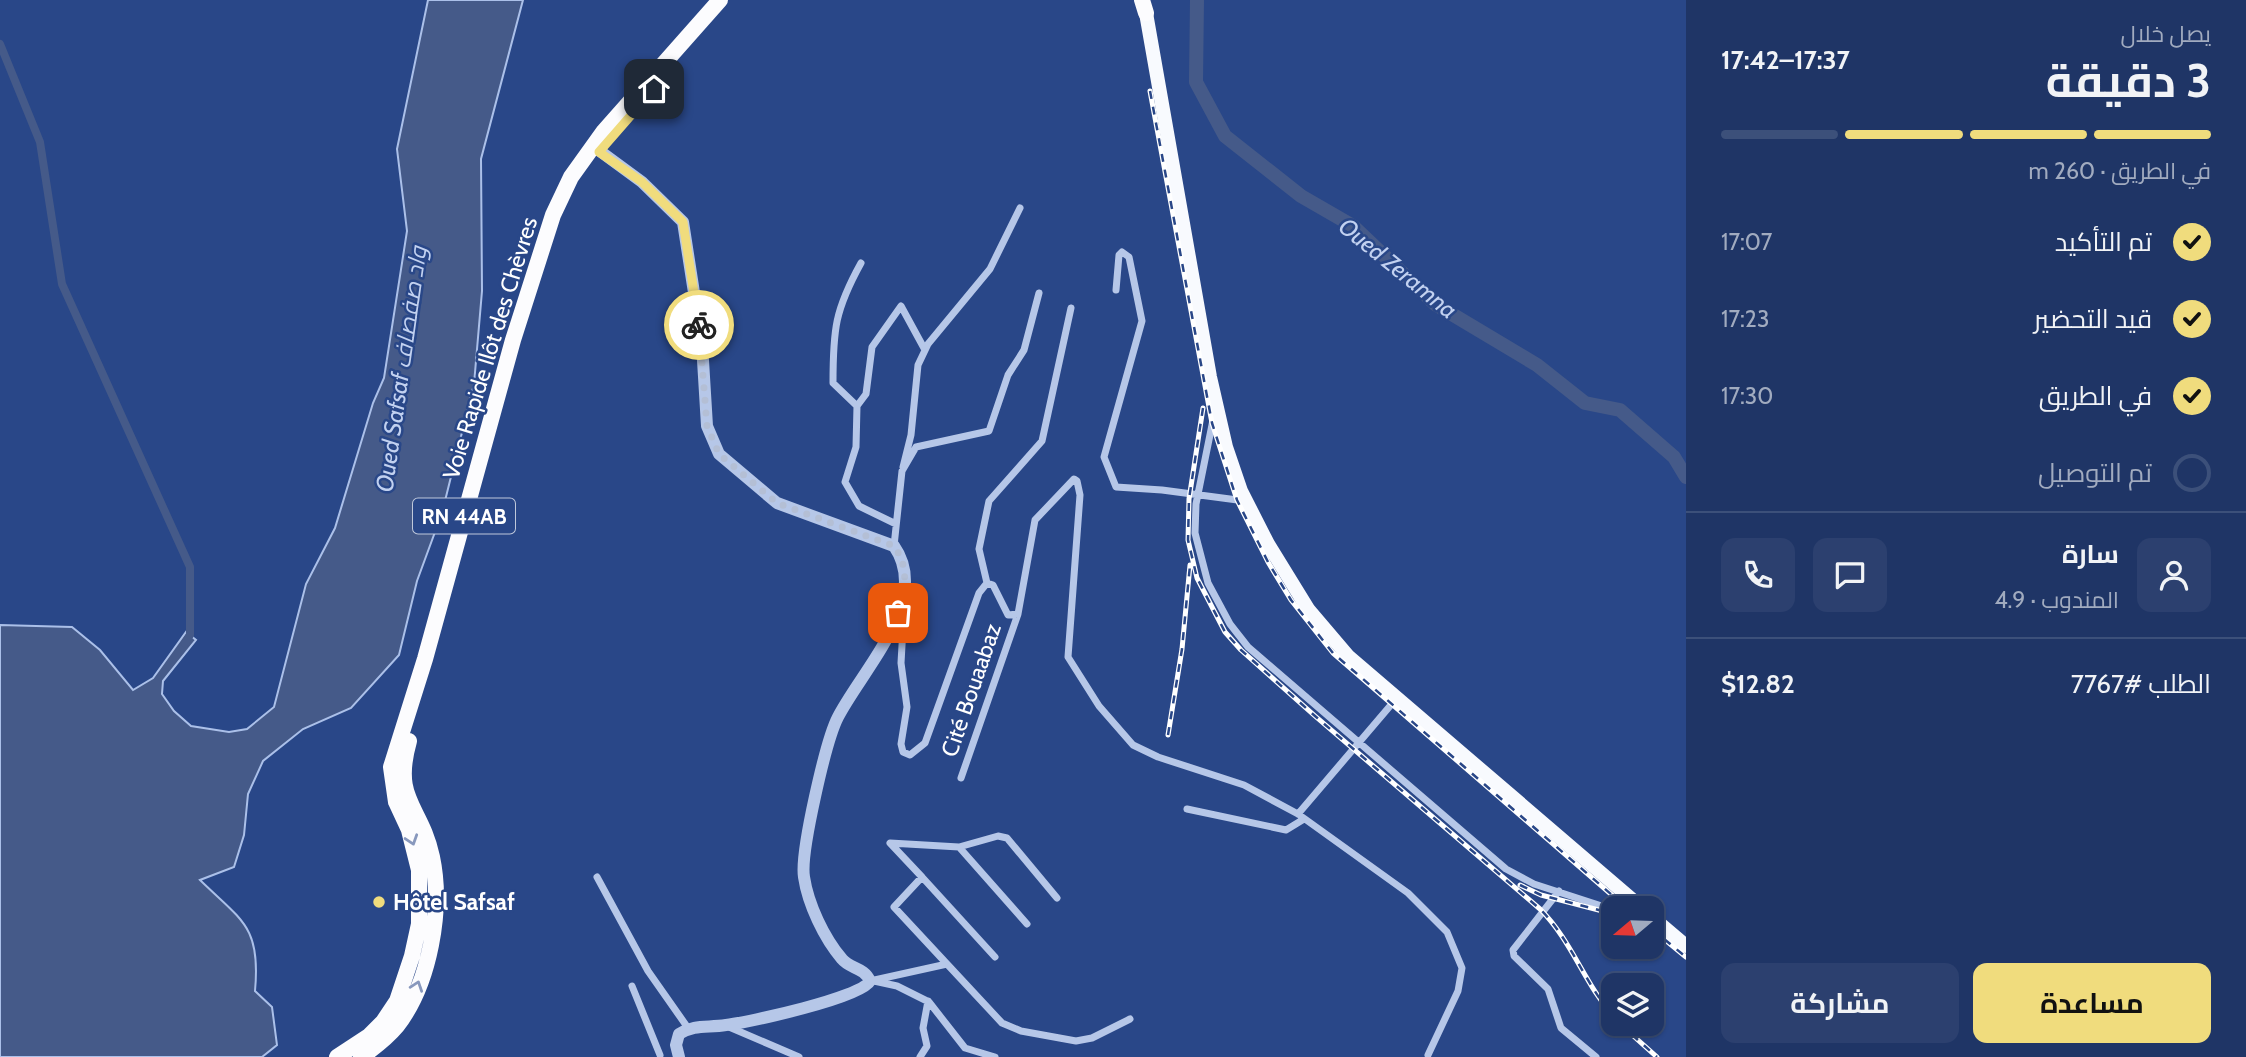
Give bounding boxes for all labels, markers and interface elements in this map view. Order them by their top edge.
text: يصل خلال [2120,20,2211,48]
text: 17:37–17:42 [1721,44,1850,76]
text: 3 دقيقة [2046,53,2211,109]
pin [624,59,684,119]
icon: home [635,70,673,108]
text: في الطريق · 260 m [2029,157,2211,185]
water label: Oued Zeramna [1333,211,1463,325]
street label: Voie Rapide Ilôt des Chèvres [437,213,543,483]
icon: check [2173,223,2211,261]
text: تم التأكيد [2055,226,2152,258]
text: 17:07 [1721,228,1772,256]
water label: Oued Safsaf واد صفصاف [369,242,433,494]
courier [664,290,734,360]
icon: check [2173,300,2211,338]
text: قيد التحضير [2034,303,2152,335]
text: 17:23 [1721,305,1769,333]
icon: bike [680,306,718,344]
icon: check [2173,377,2211,415]
text: في الطريق [2039,380,2152,412]
text: 17:30 [1721,382,1773,410]
text: تم التوصيل [2038,457,2152,489]
road number: RN 44AB [413,498,515,534]
button: phone [1721,538,1795,612]
button: chat [1813,538,1887,612]
text: سارة [2062,538,2119,570]
button: person [2137,538,2211,612]
pin [868,583,928,643]
text: المندوب · 4.9 [1995,586,2119,614]
icon: bag [879,594,917,632]
street label: Cité Bouaabaz [935,619,1007,761]
text: $12.82 [1721,668,1795,700]
text: الطلب #7767 [2071,668,2211,700]
one-way arrow [404,833,418,845]
place label: Hôtel Safsaf [393,888,515,916]
marker: Hôtel Safsaf [371,894,387,910]
north arrow [1601,896,1664,959]
map controls [1601,896,1664,1036]
button: مشاركة [1721,963,1959,1043]
button: مساعدة [1973,963,2211,1043]
button: layers [1601,973,1664,1036]
one-way arrow [409,981,423,993]

